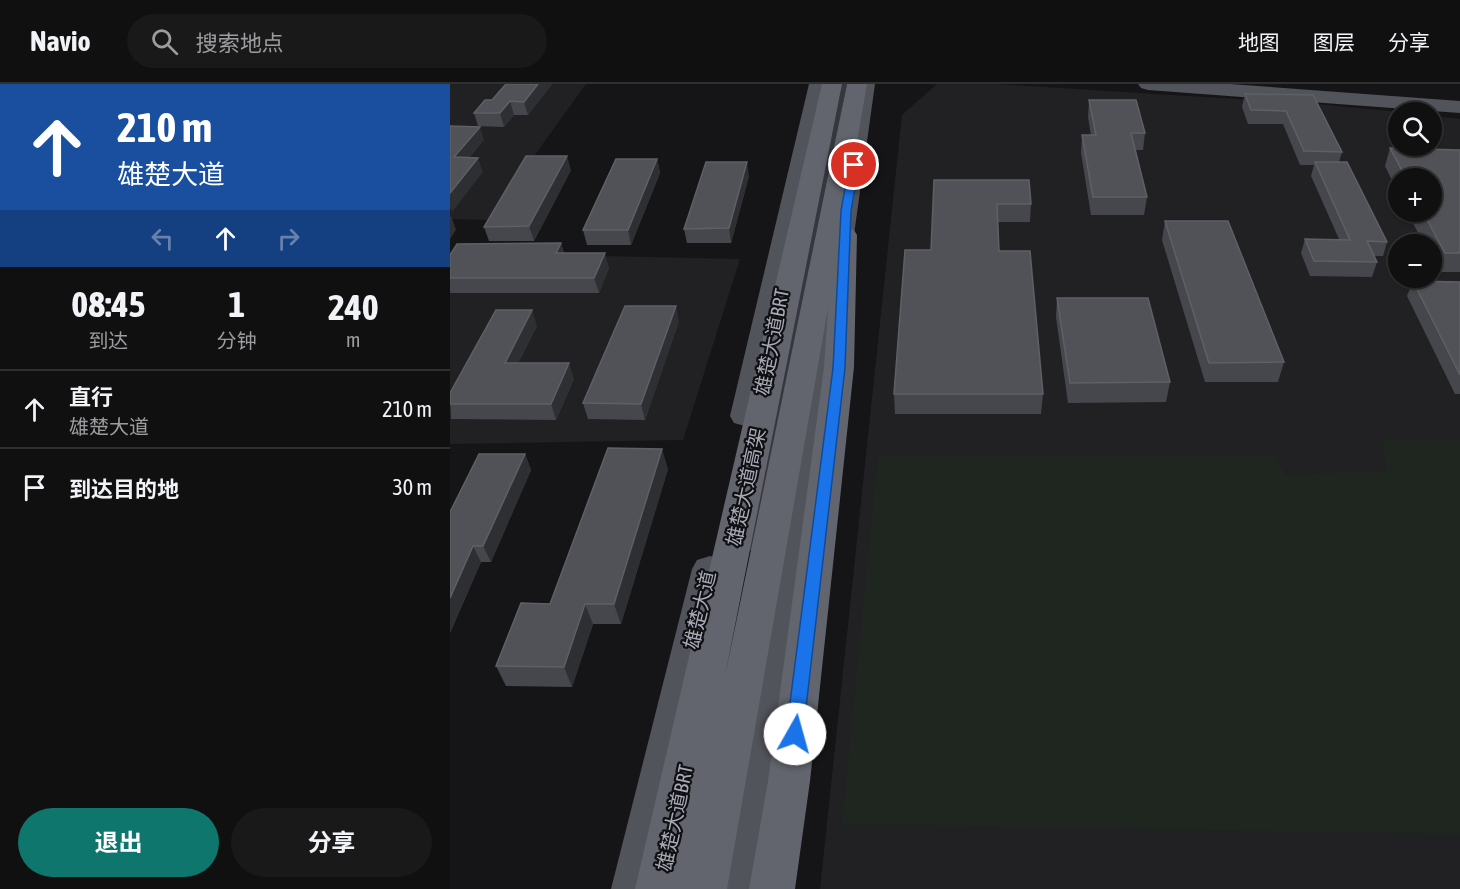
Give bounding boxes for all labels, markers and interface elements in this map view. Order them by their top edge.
search box [127,14,547,68]
text: Navio [30,25,91,57]
icon: search [148,25,181,58]
text: 搜索地点 [196,30,284,56]
text: 地图 [1238,30,1280,54]
text: 图层 [1313,30,1355,54]
text: 分享 [1388,30,1430,54]
map controls [1388,102,1442,288]
button: search [1388,102,1442,156]
text: 210 m [117,103,212,151]
icon: ahead [18,108,96,186]
pin [828,139,879,190]
icon: arrive [837,148,870,181]
text: 雄楚大道 [117,159,225,190]
button: + [1388,168,1442,222]
icon: left [146,222,179,255]
icon: ahead [209,222,242,255]
icon: right [272,222,305,255]
button: − [1388,234,1442,288]
text: 08:45 [71,283,145,325]
text: 1 [228,283,245,325]
text: 240 [328,286,379,328]
street label: 雄楚大道BRT [750,286,793,397]
text: m [346,328,361,351]
text: 到达 [88,329,128,352]
text: 分钟 [217,329,257,352]
text: 直行 [69,384,113,410]
icon: ahead [18,393,51,426]
text: 210 m [382,396,432,422]
text: 雄楚大道 [69,415,149,438]
street label: 雄楚大道高架 [722,426,769,548]
icon: arrive [18,471,51,504]
text: 30 m [392,474,432,500]
text: 到达目的地 [69,476,179,502]
street label: 雄楚大道 [679,568,720,651]
position arrow [763,702,827,766]
street label: 雄楚大道BRT [652,762,697,873]
button: 退出 [18,808,219,877]
button: 分享 [231,808,432,877]

